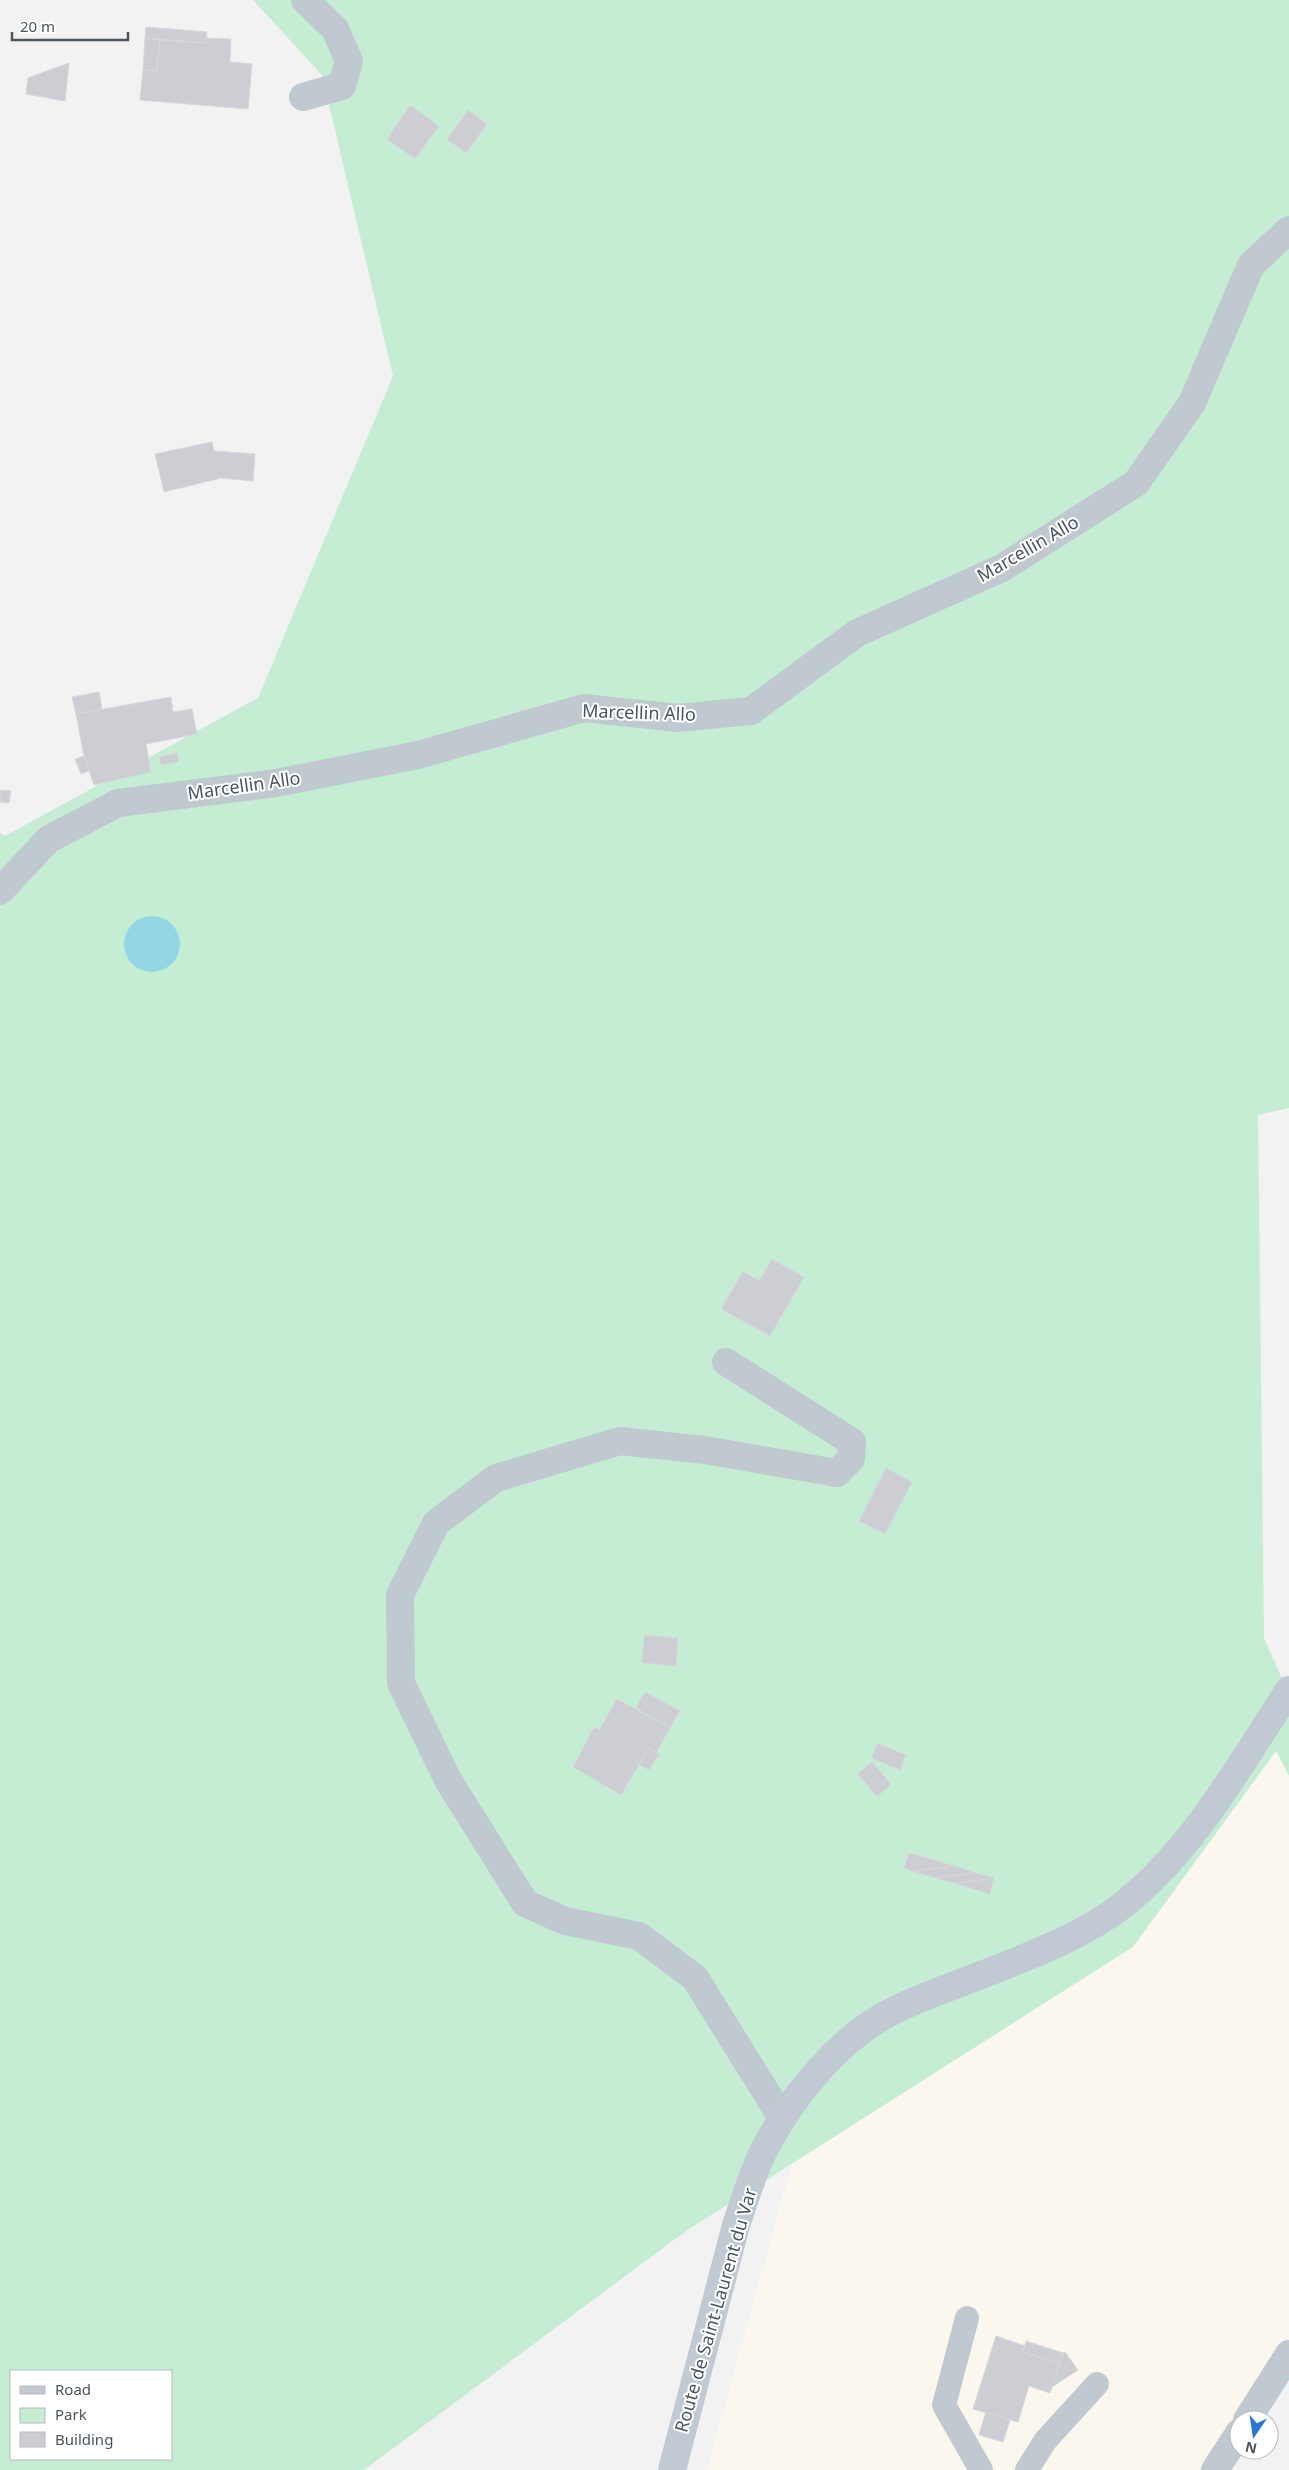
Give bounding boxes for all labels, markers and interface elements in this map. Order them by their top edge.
scale bar [12,10,129,42]
text: 20 m [20,16,55,36]
street label: Marcellin Allo [972,509,1083,587]
street label: Marcellin Allo [582,698,696,726]
street label: Marcellin Allo [186,765,302,805]
street label: Route de Saint-Laurent du Var [669,2184,762,2435]
legend [10,2370,172,2460]
text: Road [55,2379,91,2399]
text: Park [55,2404,87,2424]
north arrow [1229,2410,1279,2460]
text: Building [55,2429,113,2449]
text: N [1243,2438,1259,2459]

